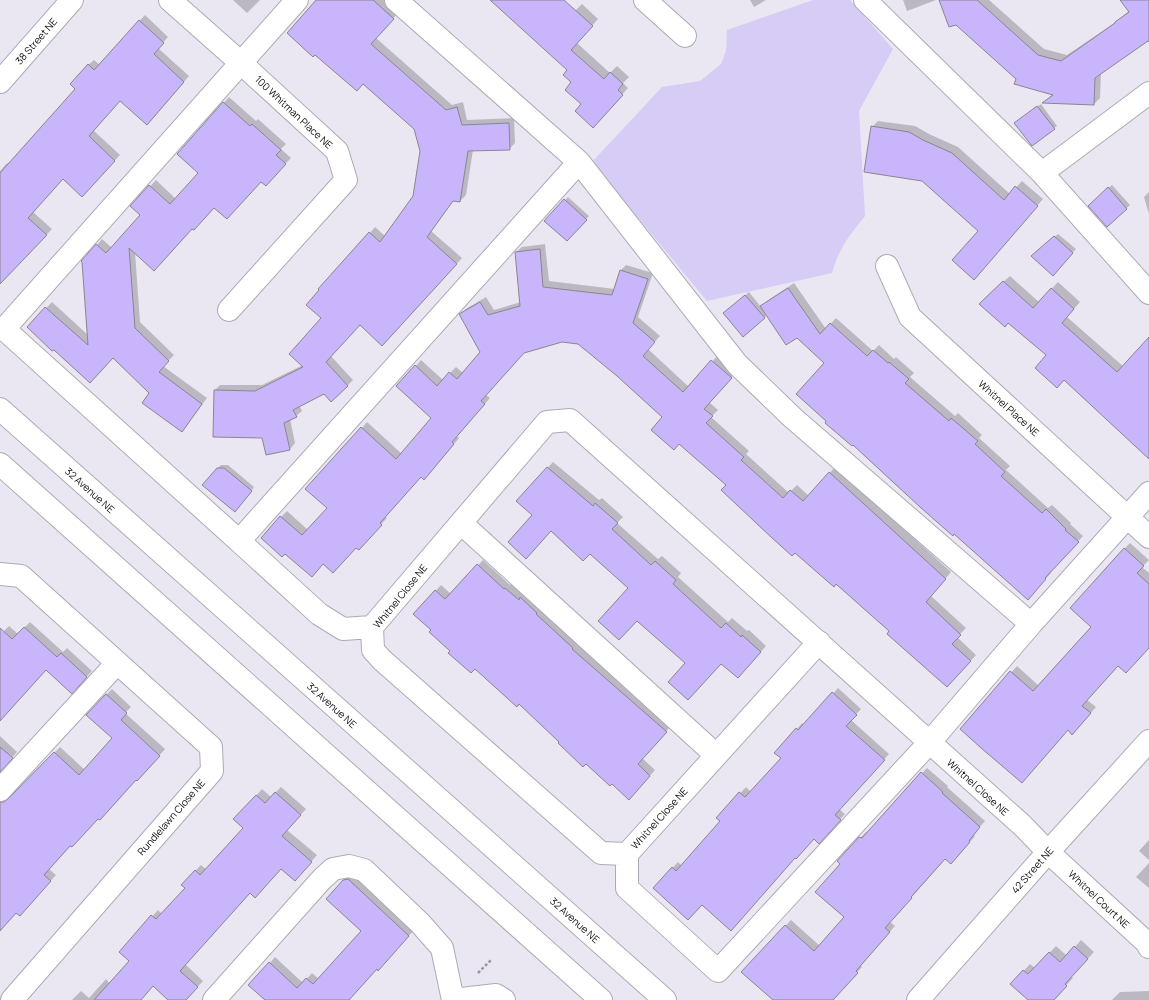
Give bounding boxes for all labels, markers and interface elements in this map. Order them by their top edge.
street label: 38 Street NE [12,15,60,67]
street label: 100 Whitman Place NE [252,72,336,152]
street label: Whitnel Place NE [976,377,1043,439]
street label: 32 Avenue NE [62,464,118,516]
street label: Whitnel Close NE [370,561,430,631]
street label: 32 Avenue NE [304,679,360,731]
street label: Whitnel Close NE [944,755,1012,819]
street label: Rundlelawn Close NE [134,776,208,858]
street label: Whitnel Close NE [627,784,691,852]
street label: 42 Street NE [1008,843,1056,896]
street label: Whitnel Court NE [1065,867,1133,931]
street label: 32 Avenue NE [547,894,603,946]

